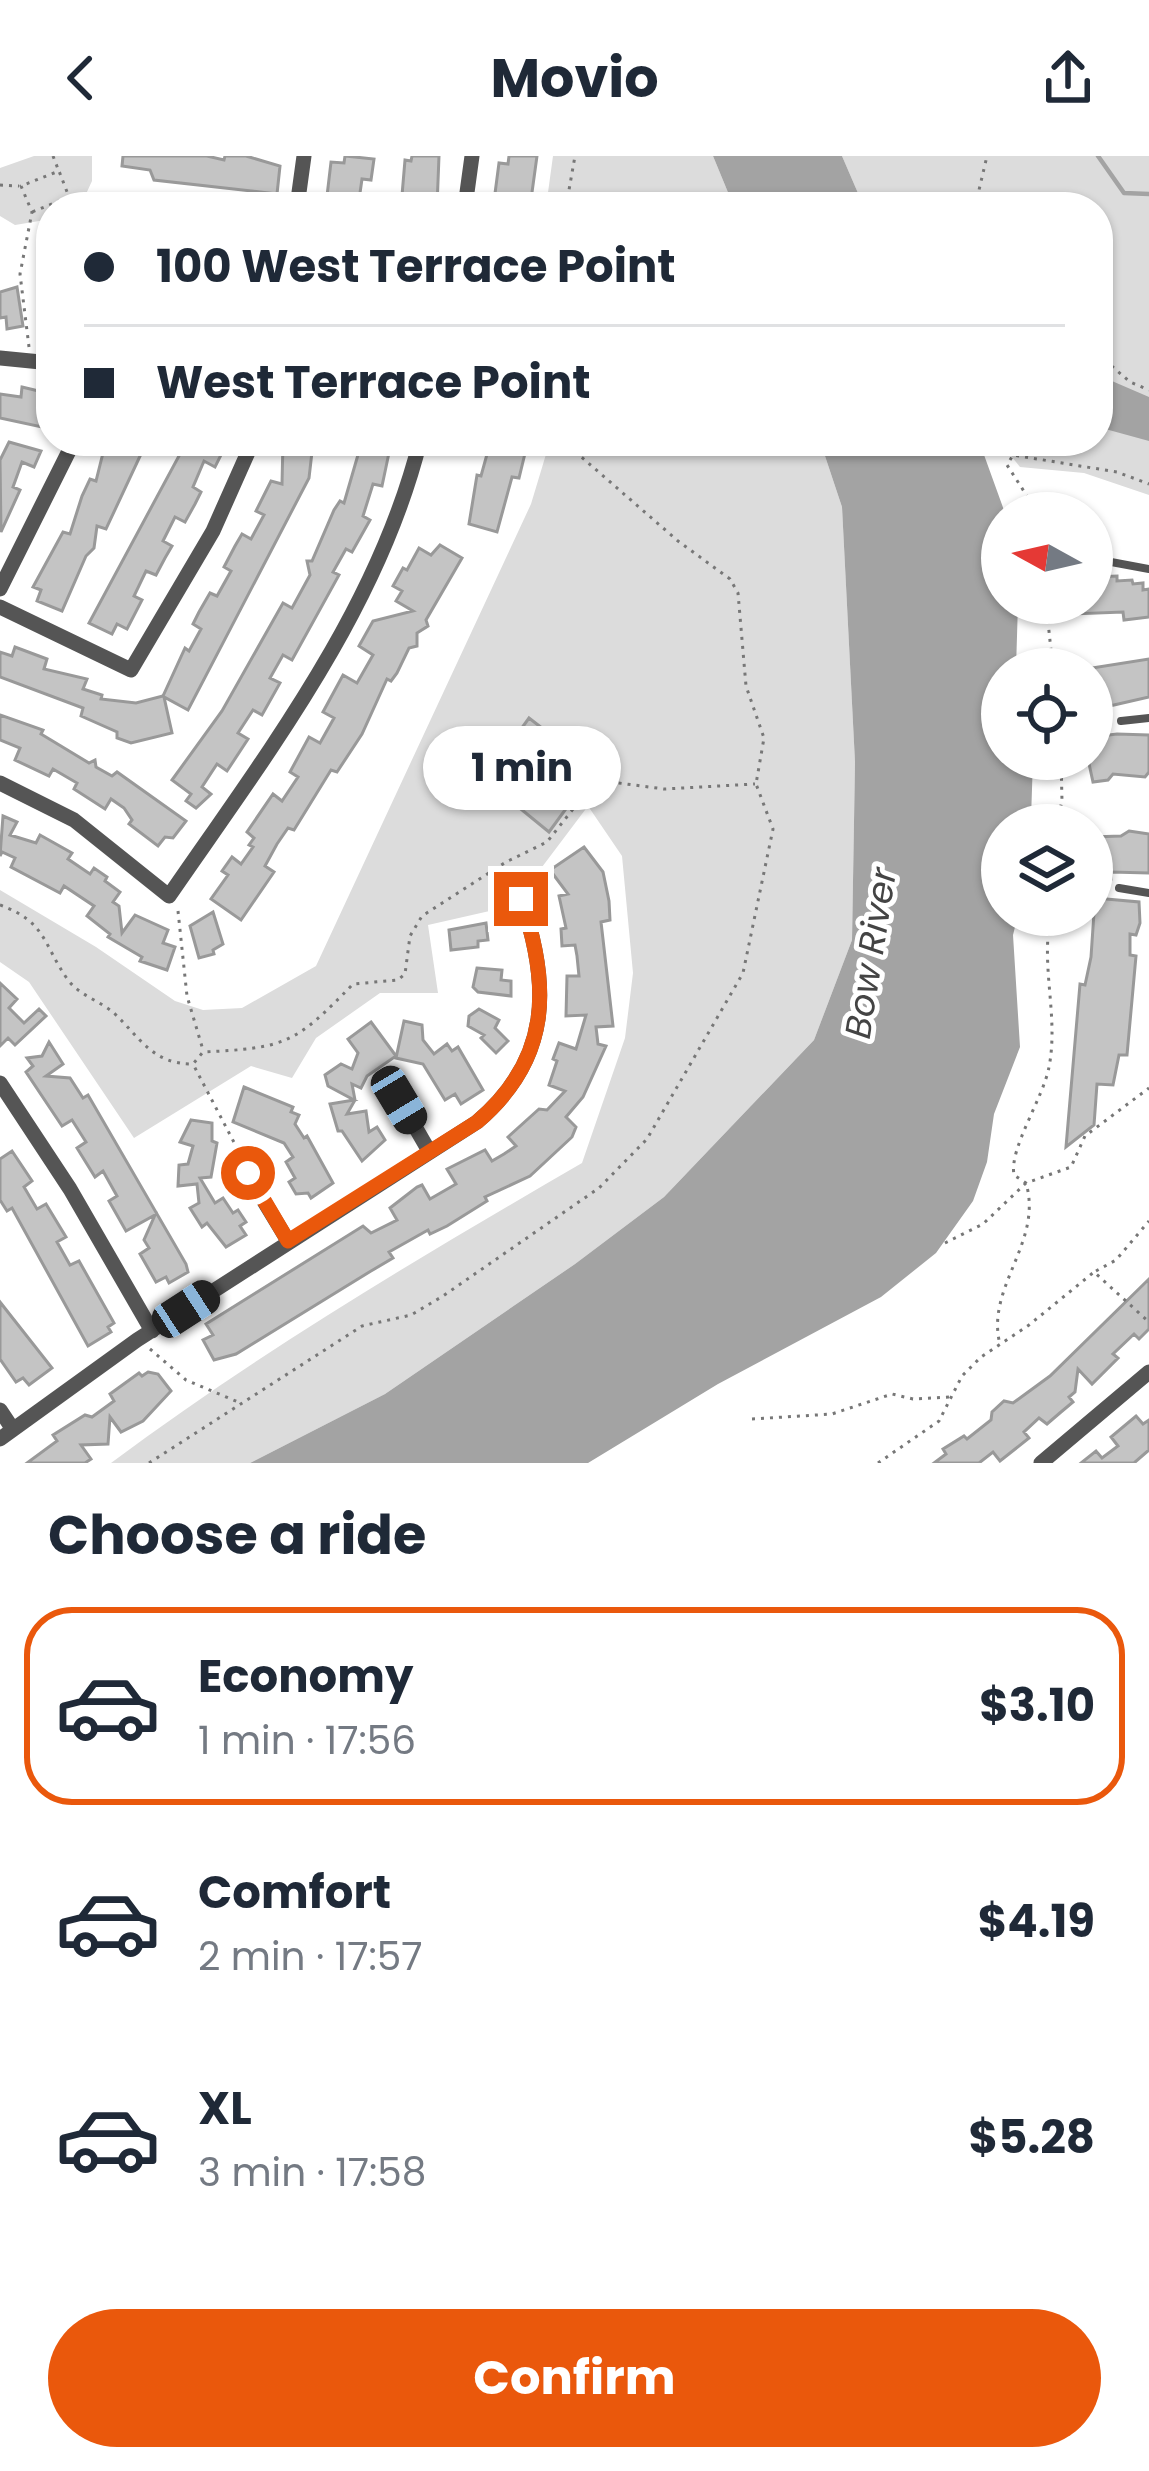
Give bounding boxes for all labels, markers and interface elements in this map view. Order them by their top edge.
text: Movio [490,40,659,116]
icon: back [48,45,114,111]
icon: share [1035,45,1101,111]
text: 100 West Terrace Point [156,235,676,298]
text: West Terrace Point [156,351,590,414]
north arrow [981,492,1113,624]
map controls [981,492,1113,936]
button: locate [981,648,1113,780]
callout: 1 min [422,725,620,809]
text: 1 min [471,740,573,795]
button: layers [981,804,1113,936]
water label: Bow River [832,863,909,1042]
route end [494,872,548,926]
car [365,1060,433,1140]
route start [221,1146,275,1200]
car [146,1274,226,1344]
text: Choose a ride [48,1497,426,1573]
text: Economy [198,1645,413,1708]
icon: car [54,1652,162,1760]
text: $3.10 [979,1674,1095,1737]
text: 1 min · 17:56 [198,1713,416,1768]
text: Comfort [198,1861,391,1924]
icon: car [54,1868,162,1976]
text: $4.19 [978,1890,1095,1953]
text: 2 min · 17:57 [198,1929,423,1984]
text: XL [198,2077,252,2140]
icon: car [54,2084,162,2192]
text: $5.28 [969,2106,1095,2169]
text: 3 min · 17:58 [198,2145,426,2200]
button: Confirm [48,2309,1101,2447]

